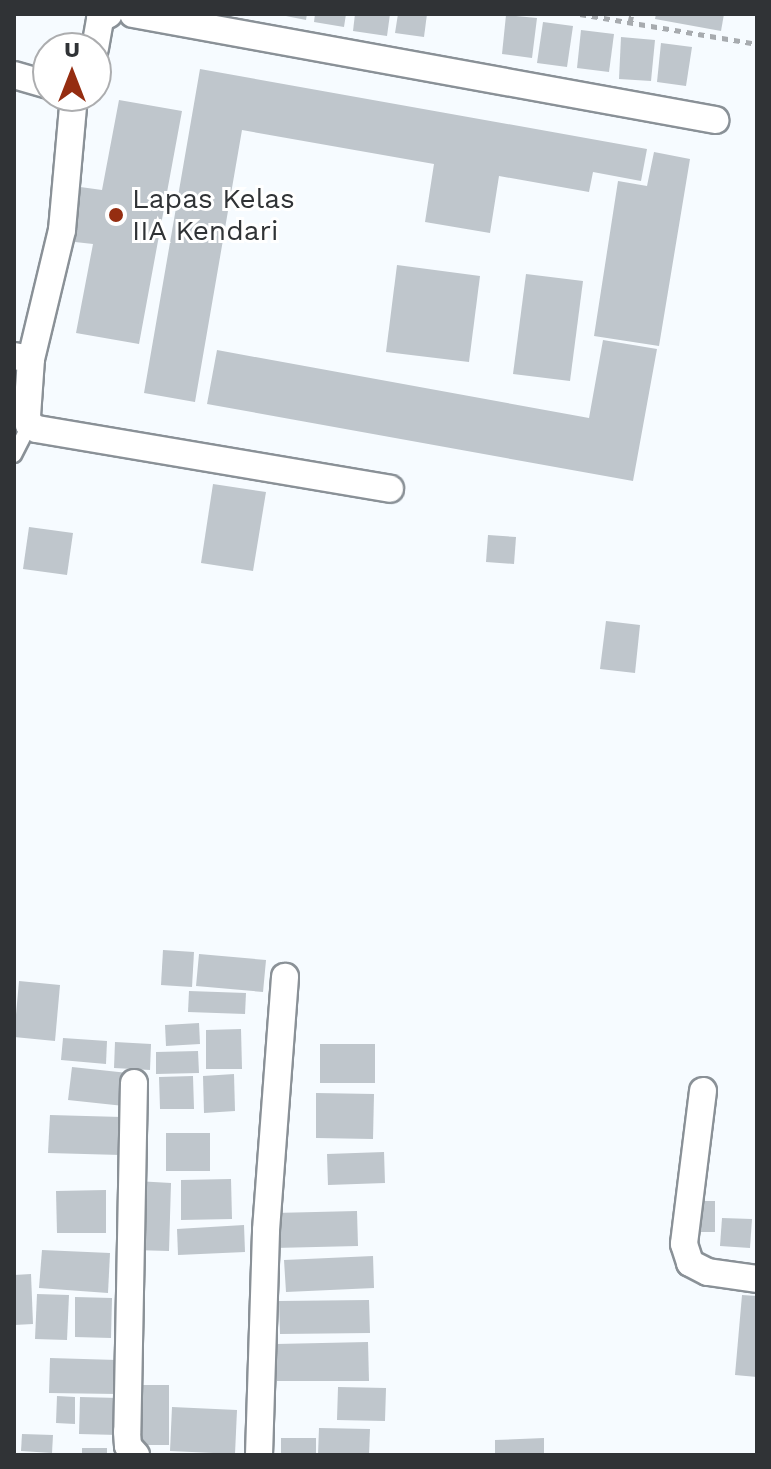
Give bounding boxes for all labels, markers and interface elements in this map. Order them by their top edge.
north arrow [32,32,112,112]
text: U [64,37,80,62]
place label: Lapas Kelas IIA Kendari [132,182,295,248]
marker: Lapas Kelas IIA Kendari [107,206,125,224]

